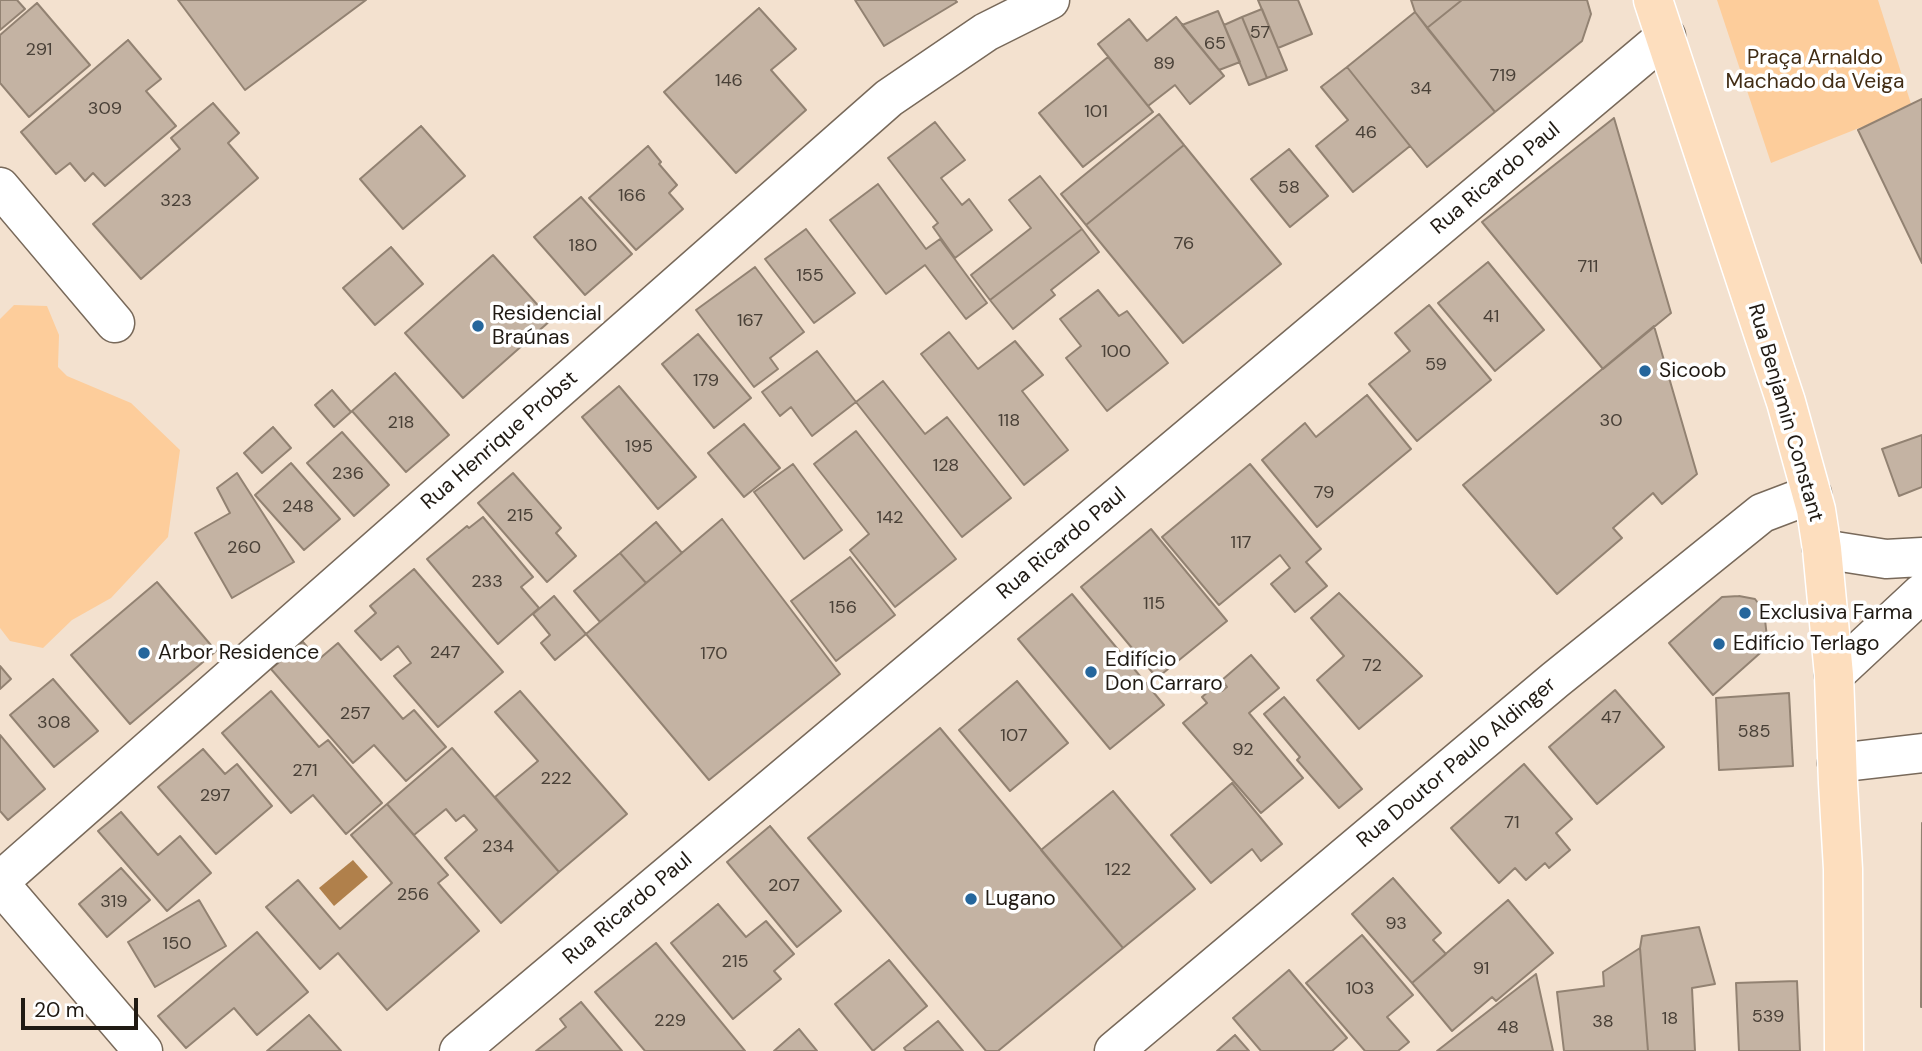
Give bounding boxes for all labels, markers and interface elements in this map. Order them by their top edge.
house number: 57 [1250,22,1270,44]
house number: 65 [1204,33,1226,55]
house number: 291 [26,39,52,61]
park label: Praça Arnaldo Machado da Veiga [1726,45,1904,95]
house number: 89 [1153,53,1175,75]
house number: 719 [1490,65,1516,87]
house number: 146 [715,70,743,92]
house number: 34 [1410,78,1432,100]
house number: 309 [88,98,122,120]
house number: 101 [1084,101,1108,123]
street label: Rua Ricardo Paul [1426,118,1566,240]
house number: 46 [1355,122,1377,144]
house number: 58 [1278,177,1300,199]
house number: 166 [618,185,646,207]
house number: 323 [160,190,192,212]
house number: 76 [1174,233,1194,255]
house number: 180 [569,235,597,257]
house number: 711 [1578,256,1598,278]
house number: 155 [796,265,824,287]
place label: Residencial Braúnas [492,301,602,351]
street label: Rua Benjamin Constant [1742,301,1828,525]
house number: 41 [1483,306,1499,328]
house number: 167 [737,310,763,332]
marker: Residencial Braúnas [470,318,486,334]
house number: 100 [1101,341,1131,363]
house number: 59 [1425,354,1447,376]
place label: Sicoob [1659,358,1726,384]
marker: Sicoob [1637,363,1653,379]
street label: Rua Henrique Probst [417,366,583,516]
house number: 179 [693,370,719,392]
house number: 118 [998,410,1020,432]
house number: 30 [1600,410,1622,432]
house number: 218 [388,412,414,434]
house number: 195 [625,436,653,458]
house number: 128 [933,455,959,477]
house number: 236 [332,463,364,485]
house number: 79 [1314,482,1334,504]
street label: Rua Ricardo Paul [992,483,1132,605]
house number: 248 [282,496,314,518]
house number: 215 [507,505,533,527]
house number: 142 [877,507,903,529]
house number: 117 [1231,532,1251,554]
house number: 260 [227,537,261,559]
house number: 233 [471,571,503,593]
house number: 115 [1143,593,1165,615]
house number: 156 [829,597,857,619]
place label: Exclusiva Farma [1759,600,1913,626]
marker: Exclusiva Farma [1737,605,1753,621]
place label: Edifício Terlago [1733,631,1879,657]
marker: Edifício Terlago [1711,636,1727,652]
place label: Arbor Residence [158,640,319,666]
house number: 247 [430,642,460,664]
house number: 170 [700,643,728,665]
marker: Arbor Residence [136,645,152,661]
place label: Edifício Don Carraro [1105,647,1223,697]
house number: 72 [1362,655,1382,677]
marker: Edifício Don Carraro [1083,664,1099,680]
street label: Rua Doutor Paulo Aldinger [1352,672,1562,854]
house number: 257 [340,703,370,725]
house number: 47 [1601,707,1621,729]
house number: 308 [37,712,71,734]
house number: 585 [1738,721,1770,743]
house number: 107 [1000,725,1028,747]
house number: 92 [1232,739,1254,761]
house number: 271 [292,760,318,782]
house number: 222 [540,768,572,790]
house number: 297 [200,785,230,807]
house number: 71 [1504,812,1520,834]
house number: 234 [482,836,514,858]
street label: Rua Ricardo Paul [558,848,698,970]
house number: 122 [1105,859,1131,881]
house number: 207 [768,875,800,897]
house number: 256 [397,884,429,906]
place label: Lugano [985,886,1056,912]
house number: 319 [100,891,128,913]
marker: Lugano [963,891,979,907]
house number: 93 [1385,913,1407,935]
house number: 150 [163,933,191,955]
house number: 215 [722,951,748,973]
house number: 91 [1473,958,1489,980]
house number: 103 [1346,978,1374,1000]
scale bar [24,984,142,1028]
text: 20 m [34,996,85,1024]
house number: 539 [1752,1006,1784,1028]
house number: 18 [1662,1008,1678,1030]
house number: 229 [654,1010,686,1032]
house number: 38 [1592,1011,1614,1033]
house number: 48 [1497,1017,1519,1039]

